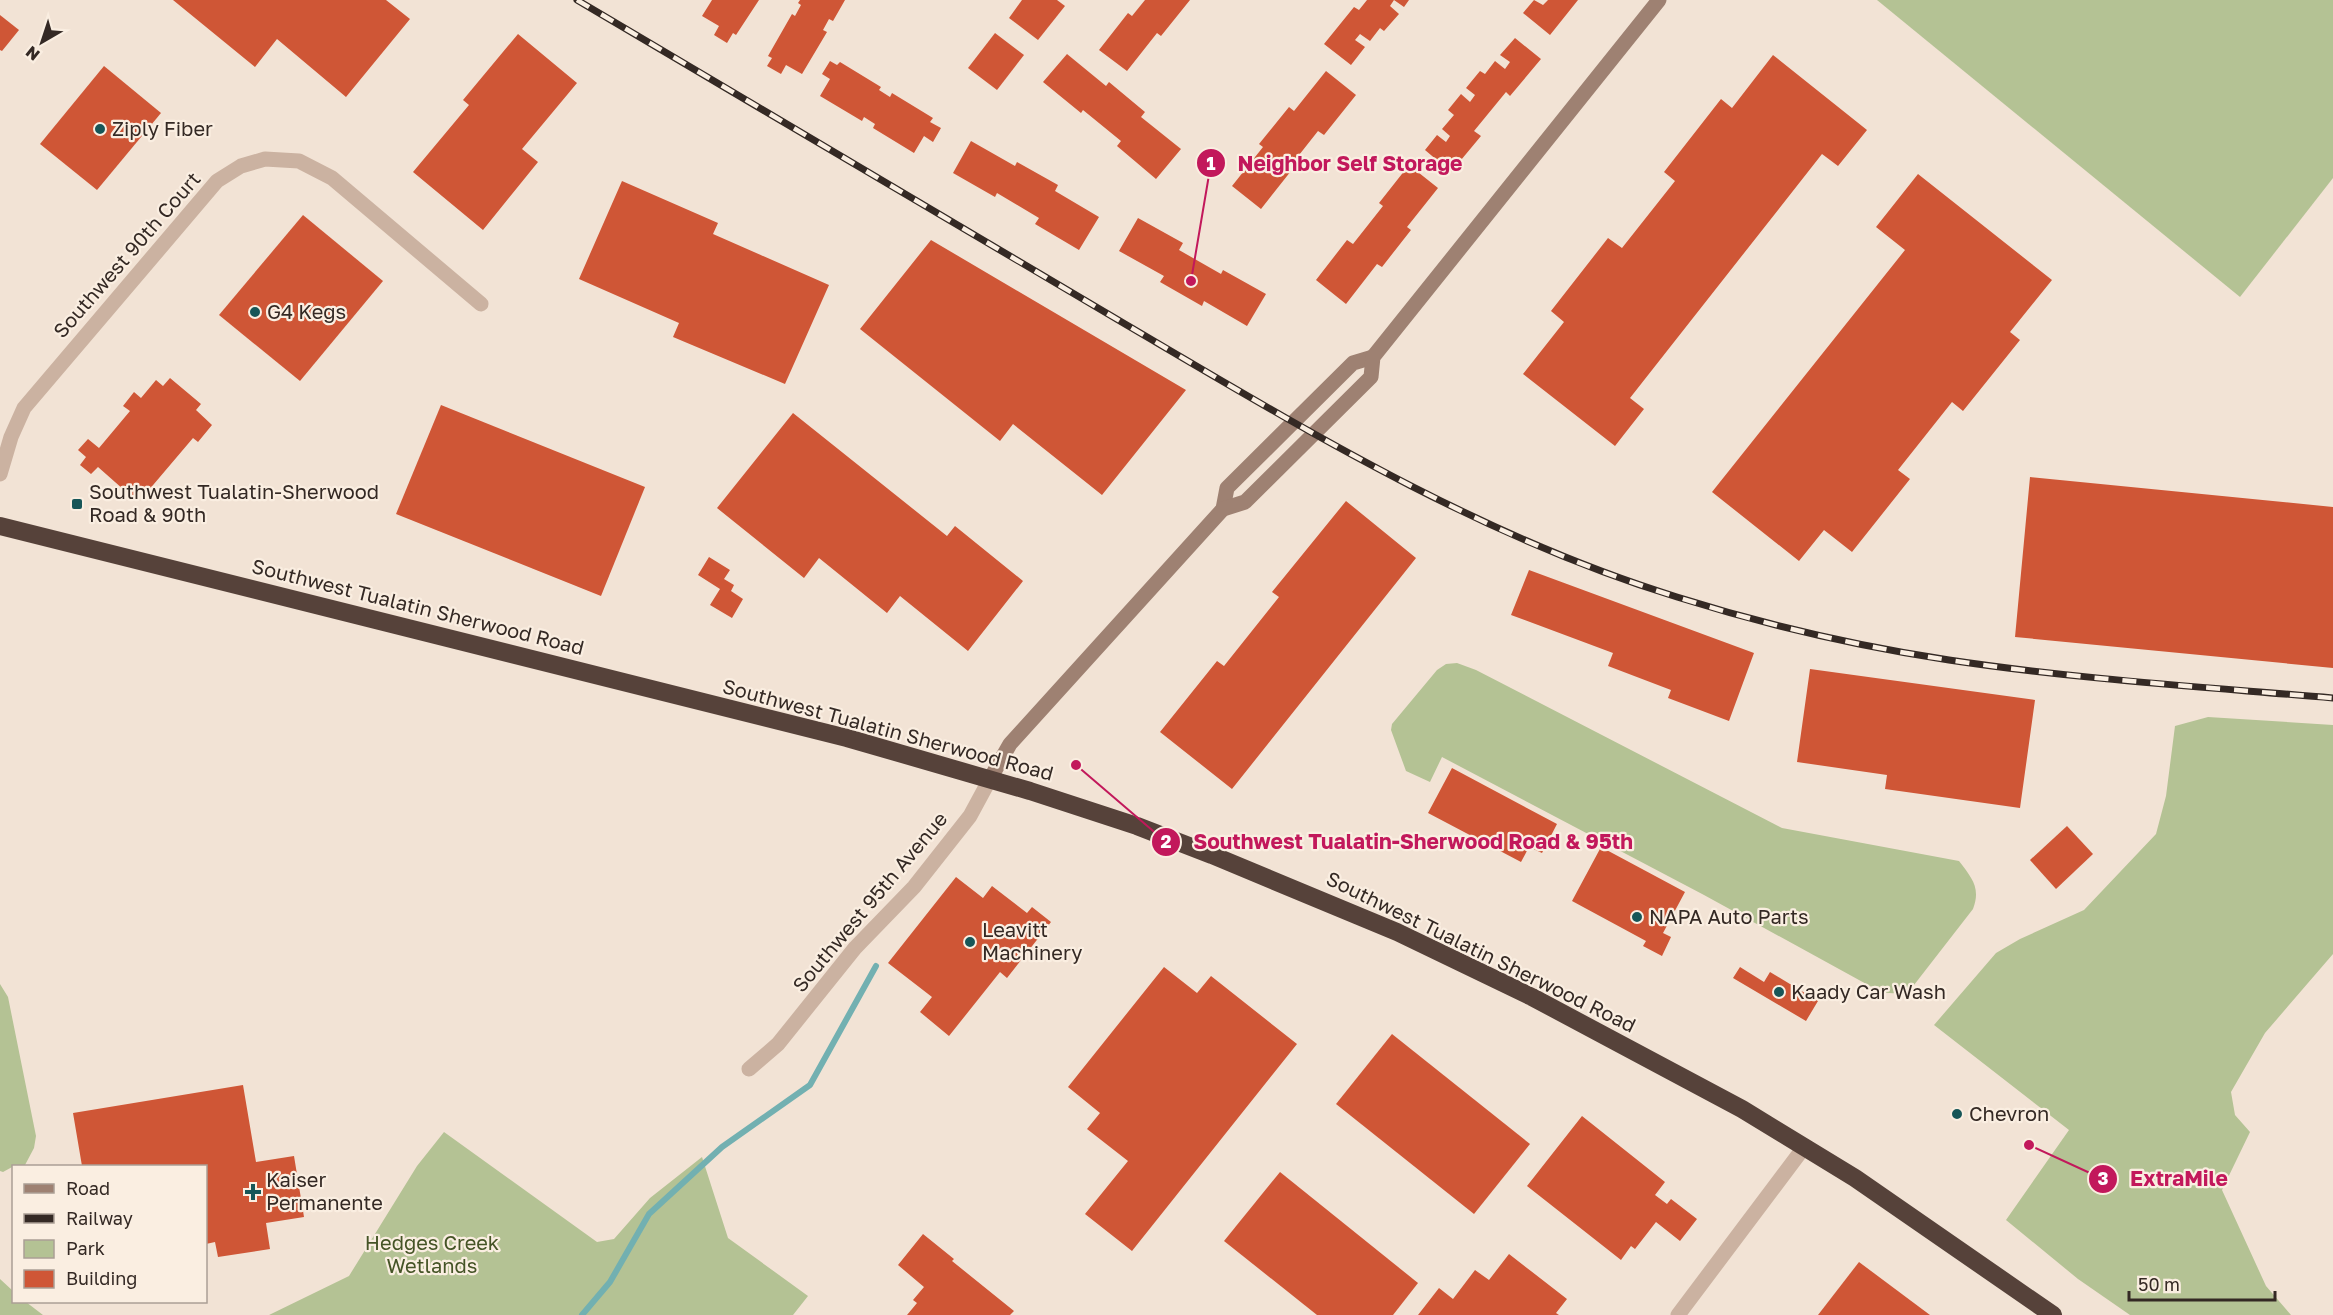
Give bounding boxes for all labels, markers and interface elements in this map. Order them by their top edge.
north arrow [12,12,72,72]
text: N [22,42,44,65]
place label: Ziply Fiber [112,116,213,140]
marker: Ziply Fiber [93,122,107,136]
callout: Neighbor Self Storage [1196,144,1475,183]
text: Neighbor Self Storage [1238,150,1462,176]
text: 1 [1206,152,1216,174]
street label: Southwest 90th Court [48,167,205,342]
place label: G4 Kegs [267,299,346,323]
marker: G4 Kegs [248,305,262,319]
place label: Southwest Tualatin-Sherwood Road & 90th [89,479,379,526]
marker: Southwest Tualatin-Sherwood Road & 90th [70,497,84,511]
street label: Southwest Tualatin Sherwood Road [250,553,587,659]
street label: Southwest Tualatin Sherwood Road [720,673,1056,785]
street label: Southwest 95th Avenue [787,806,952,996]
callout: Southwest Tualatin-Sherwood Road & 95th [1151,822,1645,861]
text: Southwest Tualatin-Sherwood Road & 95th [1193,828,1633,854]
text: 2 [1161,830,1172,852]
street label: Southwest Tualatin Sherwood Road [1323,865,1640,1037]
place label: NAPA Auto Parts [1649,904,1809,928]
marker: NAPA Auto Parts [1630,910,1644,924]
place label: Leavitt Machinery [982,917,1083,964]
marker: Leavitt Machinery [963,935,977,949]
place label: Kaady Car Wash [1791,979,1946,1003]
marker: Kaady Car Wash [1772,985,1786,999]
place label: Chevron [1969,1101,2049,1125]
marker: Chevron [1950,1107,1964,1121]
callout: ExtraMile [2088,1160,2240,1199]
legend [12,1165,207,1303]
text: ExtraMile [2130,1165,2228,1191]
place label: Kaiser Permanente [266,1167,383,1214]
text: 3 [2098,1167,2109,1189]
text: Road [66,1177,110,1199]
marker: Kaiser Permanente [244,1183,262,1201]
text: Railway [66,1207,133,1229]
park label: Hedges Creek Wetlands [365,1230,499,1277]
text: Park [66,1237,105,1259]
scale bar [2129,1264,2274,1302]
text: Building [66,1267,137,1289]
text: 50 m [2138,1273,2180,1295]

